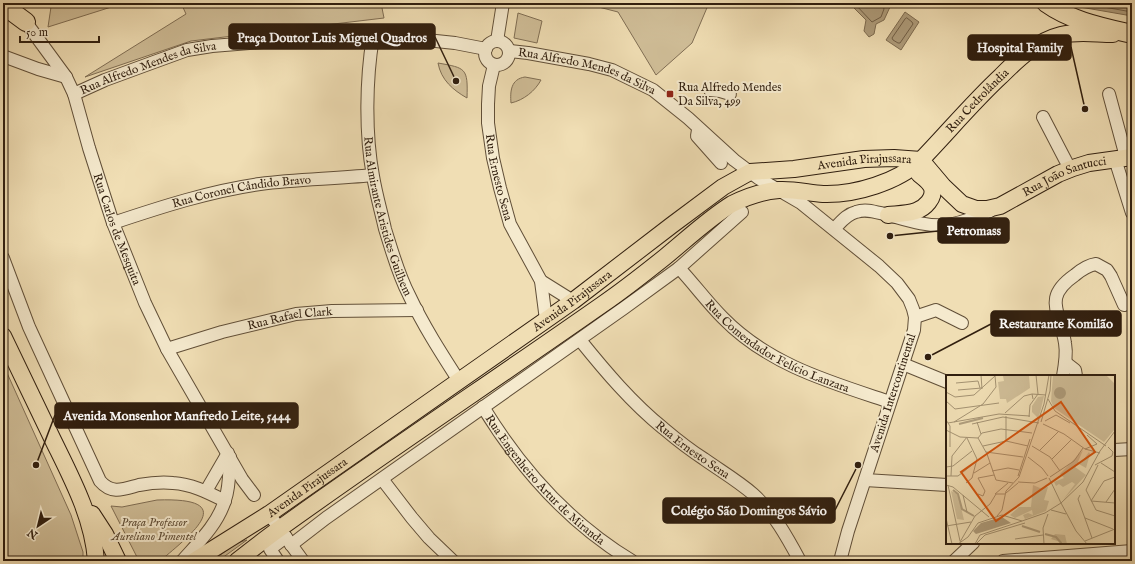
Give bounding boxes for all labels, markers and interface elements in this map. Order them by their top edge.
scale bar [20,18,99,44]
callout: Praça Doutor Luis Miguel Quadros [229,24,435,49]
text: 50 m [26,25,48,40]
text: Praça Doutor Luis Miguel Quadros [237,30,427,47]
callout: Hospital Family [968,35,1071,60]
street label: Rua Alfredo Mendes da Silva [78,38,217,98]
text: Hospital Family [977,40,1064,57]
street label: Rua Alfredo Mendes da Silva [517,44,659,98]
street label: Rua Cedrolândia [943,65,1012,136]
place label: Rua Alfredo Mendes Da Silva, 499 [678,80,781,109]
marker: Rua Alfredo Mendes Da Silva, 499 [665,89,675,99]
street label: Rua Ernesto Sena [482,133,516,223]
street label: Rua Almirante Aristides Guilhem [361,136,416,298]
street label: Avenida Pirajussara [815,150,913,173]
street label: Rua João Santucci [1020,153,1107,200]
street label: Rua Carlos de Mesquita [90,171,145,288]
street label: Rua Coronel Cândido Bravo [170,172,312,211]
callout: Petromass [938,218,1009,243]
text: Petromass [947,223,1002,240]
street label: Avenida Pirajussara [529,266,615,335]
street label: Rua Comendador Felício Lanzara [702,296,852,396]
street label: Rua Rafael Clark [246,303,333,333]
callout: Restaurante Komilão [991,311,1121,336]
text: Restaurante Komilão [999,316,1113,333]
street label: Avenida Intercontinental [866,331,920,455]
inset map [946,375,1115,544]
callout: Avenida Monsenhor Manfredo Leite, 5444 [55,403,298,428]
text: Avenida Monsenhor Manfredo Leite, 5444 [62,408,291,425]
street label: Rua Engenheiro Artur de Miranda [482,412,608,548]
street label: Rua Ernesto Sena [653,418,733,482]
street label: Avenida Pirajussara [263,454,351,521]
callout: Colégio São Domingos Sávio [663,498,835,523]
text: Colégio São Domingos Sávio [671,503,827,520]
north arrow [18,506,58,546]
park label: Praça Professor Aureliano Pimentel [110,515,198,544]
text: N [25,525,42,542]

